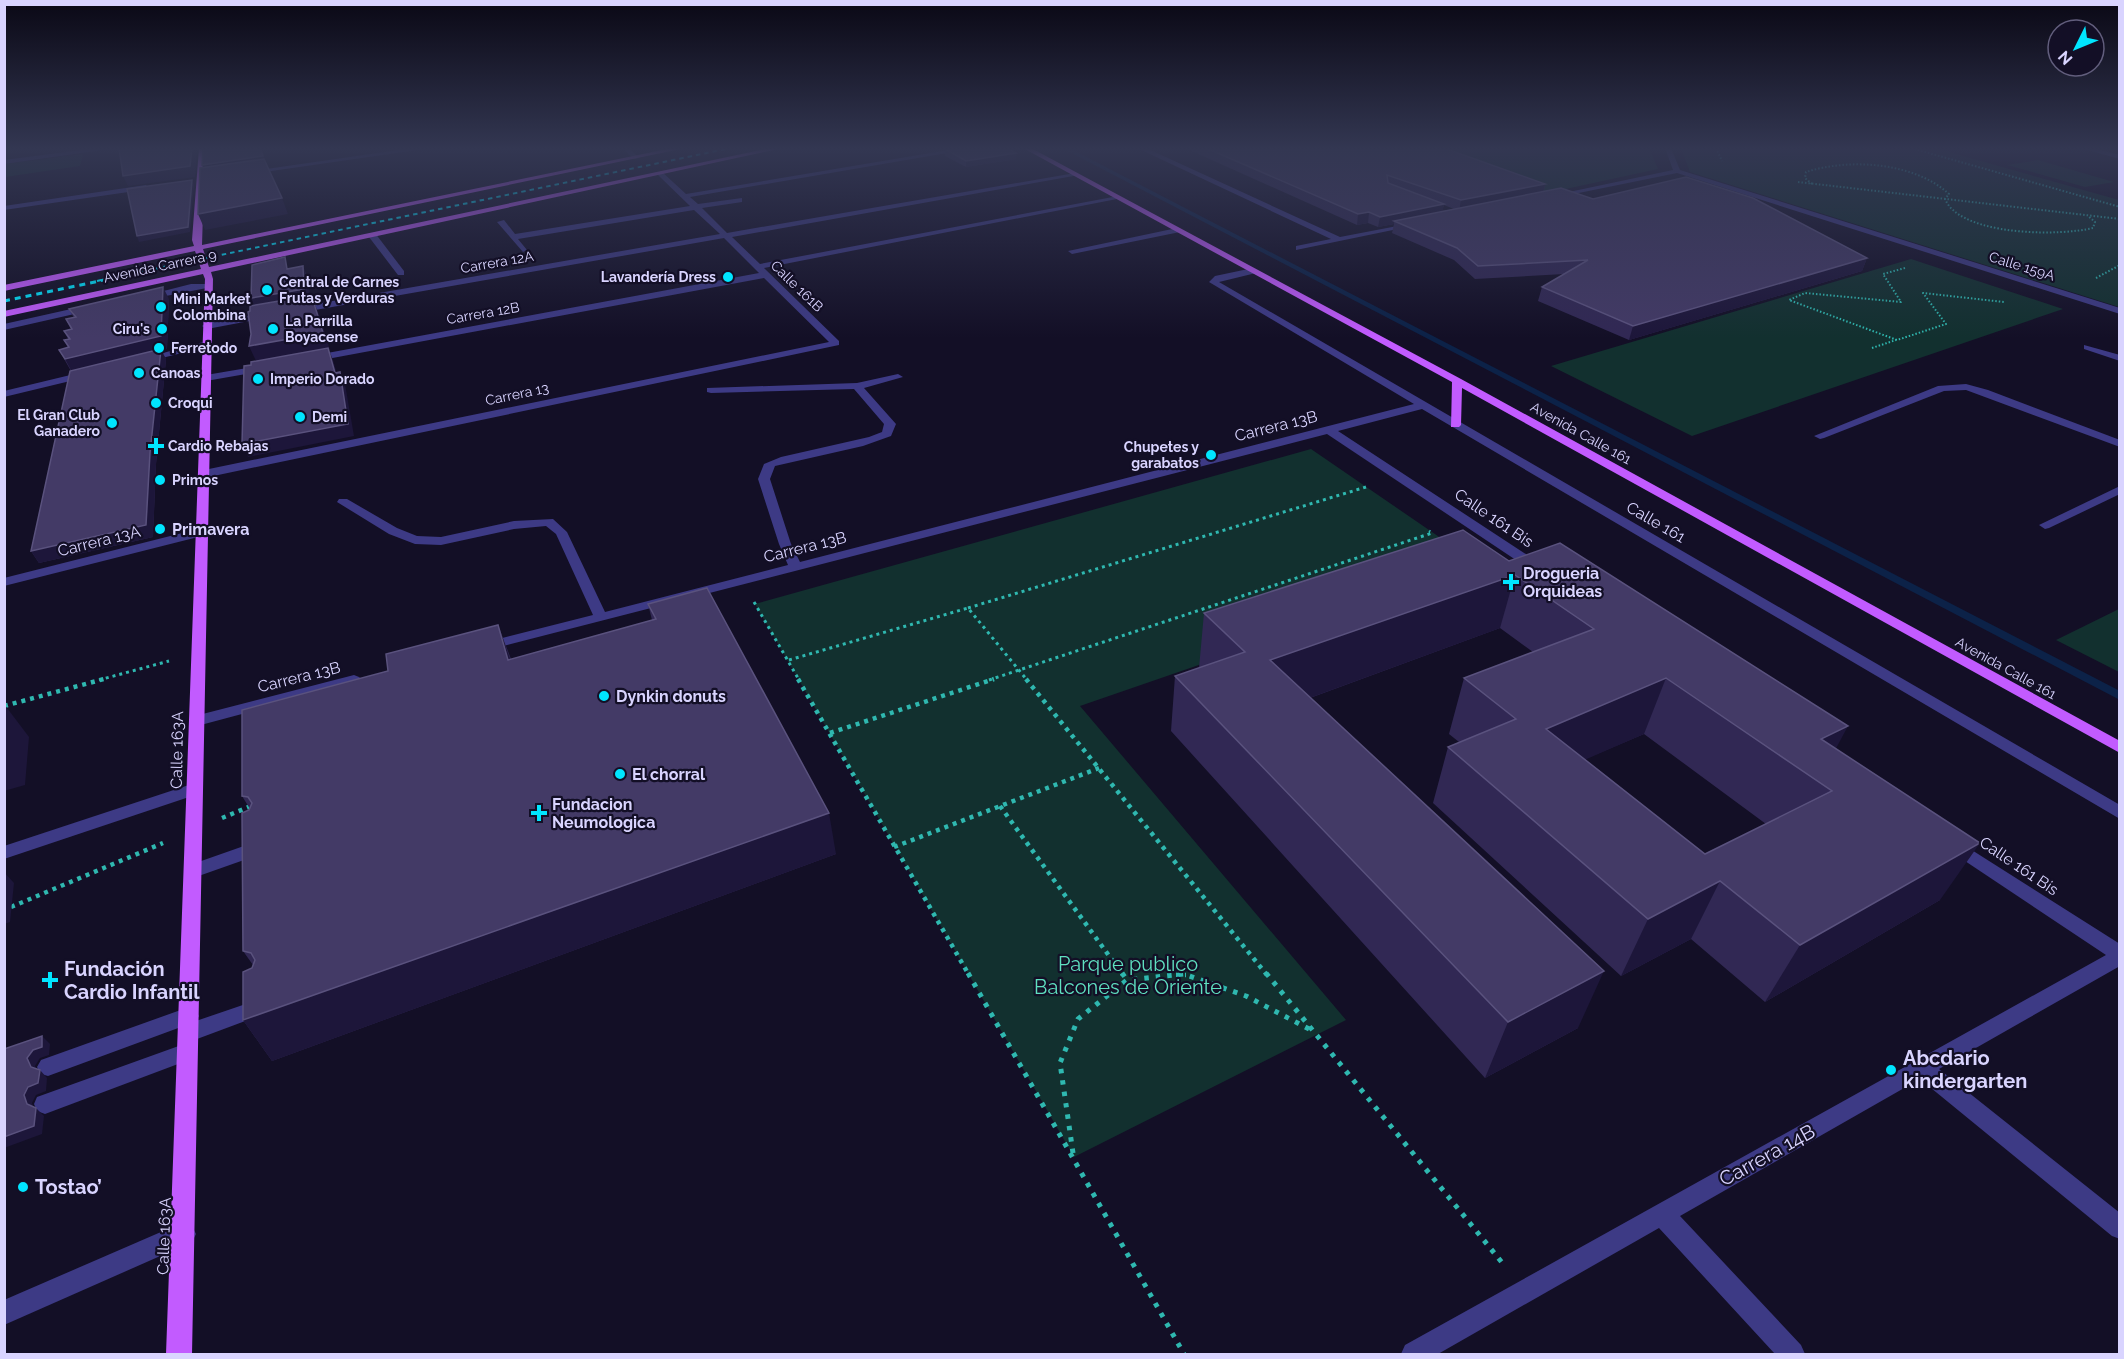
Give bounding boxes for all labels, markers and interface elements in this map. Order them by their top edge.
north arrow [2046,18,2106,78]
text: N [2054,47,2077,69]
street label: Avenida Carrera 9 [102,246,218,286]
street label: Carrera 12A [459,248,535,276]
street label: Calle 159A [1987,248,2057,284]
street label: Calle 161B [768,257,826,315]
place label: Lavandería Dress [601,269,716,285]
marker: Lavandería Dress [721,270,735,284]
place label: Central de Carnes Frutas y Verduras [279,274,399,306]
marker: Central de Carnes Frutas y Verduras [260,283,274,297]
place label: Mini Market Colombina [173,291,251,323]
street label: Carrera 12B [445,299,521,327]
marker: Mini Market Colombina [154,300,168,314]
place label: La Parrilla Boyacense [285,313,359,345]
place label: Ciru's [113,321,150,337]
marker: Ciru's [155,322,169,336]
marker: La Parrilla Boyacense [266,322,280,336]
place label: Ferretodo [171,340,238,356]
marker: Ferretodo [152,341,166,355]
place label: Canoas [151,365,201,381]
marker: Canoas [132,366,146,380]
place label: Imperio Dorado [270,371,375,387]
marker: Imperio Dorado [251,372,265,386]
street label: Carrera 13 [484,379,550,409]
place label: Croqui [168,395,213,411]
marker: Croqui [149,396,163,410]
street label: Avenida Calle 161 [1528,399,1634,467]
place label: El Gran Club Ganadero [17,407,101,439]
street label: Carrera 13B [1233,407,1319,445]
place label: Demi [312,409,347,425]
marker: Demi [293,410,307,424]
marker: El Gran Club Ganadero [105,416,119,430]
place label: Cardio Rebajas [168,438,268,454]
marker: Cardio Rebajas [149,439,163,453]
place label: Chupetes y garabatos [1124,439,1199,471]
marker: Chupetes y garabatos [1204,448,1218,462]
place label: Primos [172,472,218,488]
marker: Primos [153,473,167,487]
street label: Calle 161 Bis [1451,485,1537,552]
street label: Calle 161 [1623,497,1689,547]
place label: Primavera [172,520,249,539]
street label: Carrera 13A [56,521,143,560]
marker: Primavera [153,522,167,536]
street label: Carrera 13B [762,528,848,566]
place label: Drogueria Orquideas [1523,564,1602,601]
marker: Drogueria Orquideas [1504,575,1518,589]
street label: Avenida Calle 161 [1953,634,2059,702]
street label: Carrera 13B [256,658,342,696]
place label: Dynkin donuts [616,687,726,706]
marker: Dynkin donuts [597,689,611,703]
street label: Calle 163A [167,711,187,789]
place label: El chorral [632,765,706,784]
marker: El chorral [613,767,627,781]
place label: Fundacion Neumologica [552,795,655,832]
marker: Fundacion Neumologica [530,804,548,822]
street label: Calle 161 Bis [1976,833,2062,900]
park label: Parque publico Balcones de Oriente [1034,952,1222,999]
place label: Fundación Cardio Infantil [64,957,200,1004]
marker: Fundación Cardio Infantil [41,971,59,989]
place label: Abcdario kindergarten [1903,1046,2027,1093]
marker: Abcdario kindergarten [1884,1063,1898,1077]
street label: Carrera 14B [1715,1119,1819,1191]
place label: Tostao’ [35,1175,102,1199]
marker: Tostao’ [16,1180,30,1194]
street label: Calle 163A [153,1197,175,1275]

